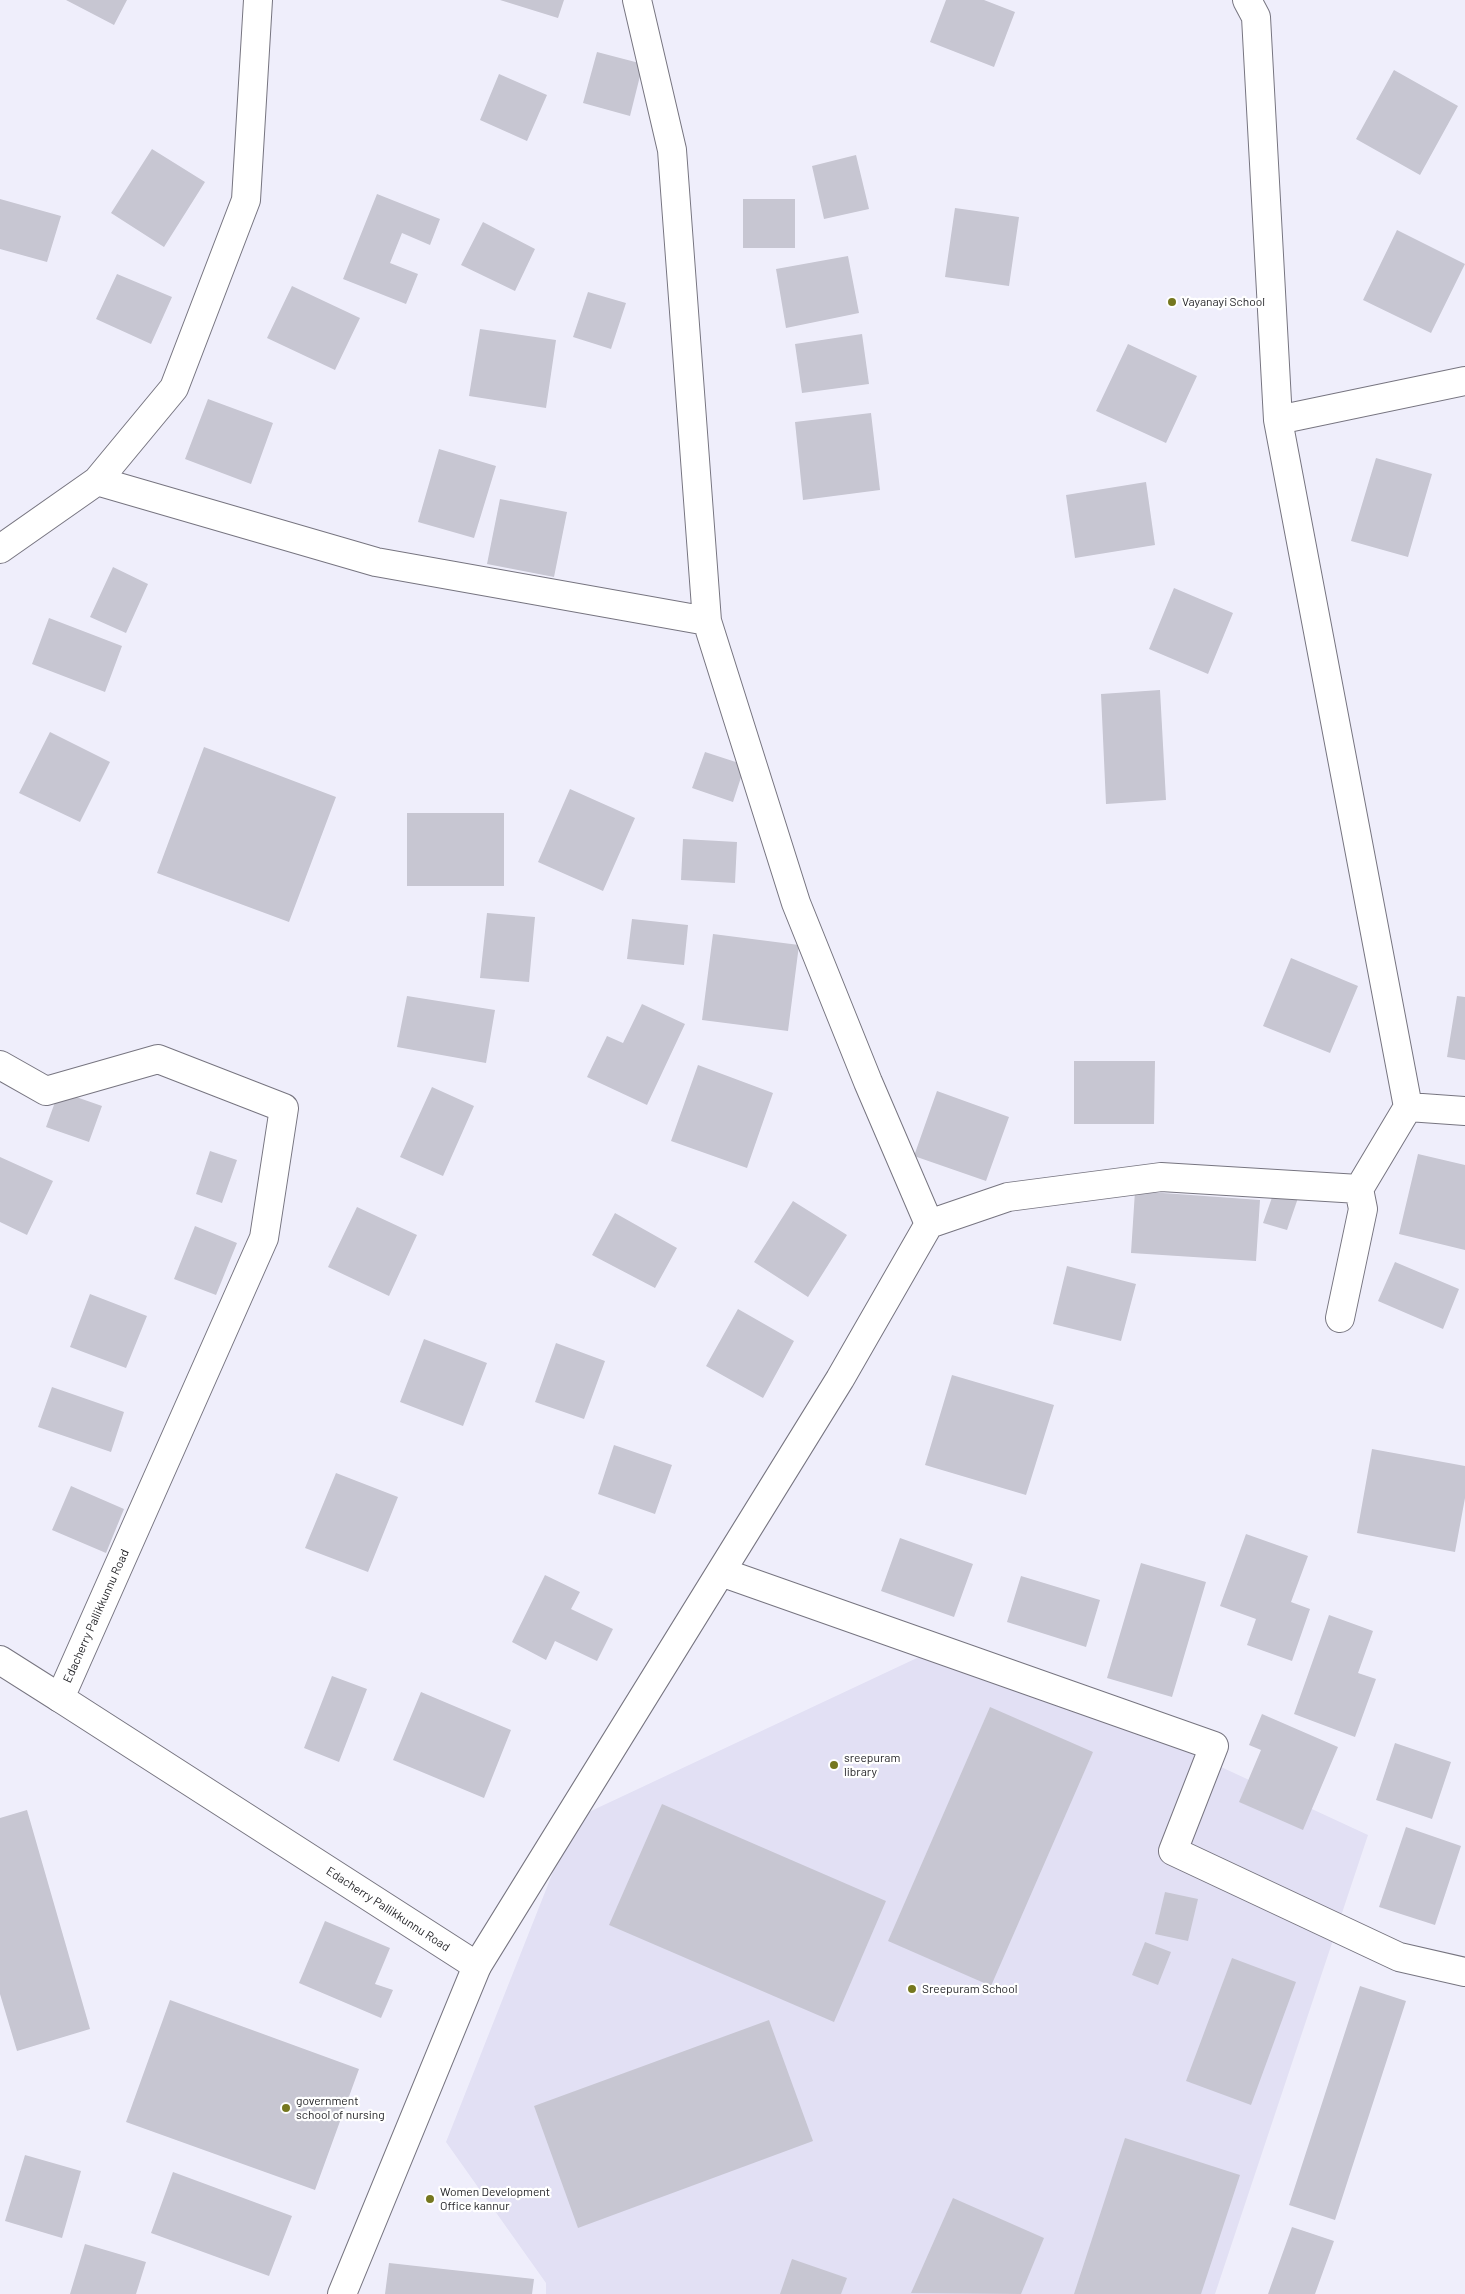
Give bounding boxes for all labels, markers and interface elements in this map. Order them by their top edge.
place label: Vayanayi School [1182,295,1265,309]
marker: Vayanayi School [1166,296,1178,308]
street label: Edacherry Pallikkunnu Road [60,1547,132,1685]
place label: sreepuram library [844,1751,900,1779]
marker: sreepuram library [828,1759,840,1771]
street label: Edacherry Pallikkunnu Road [323,1864,453,1954]
place label: Sreepuram School [922,1982,1017,1996]
marker: Sreepuram School [906,1983,918,1995]
place label: government school of nursing [296,2094,385,2122]
marker: government school of nursing [280,2102,292,2114]
place label: Women Development Office kannur [440,2185,550,2213]
marker: Women Development Office kannur [424,2193,436,2205]

